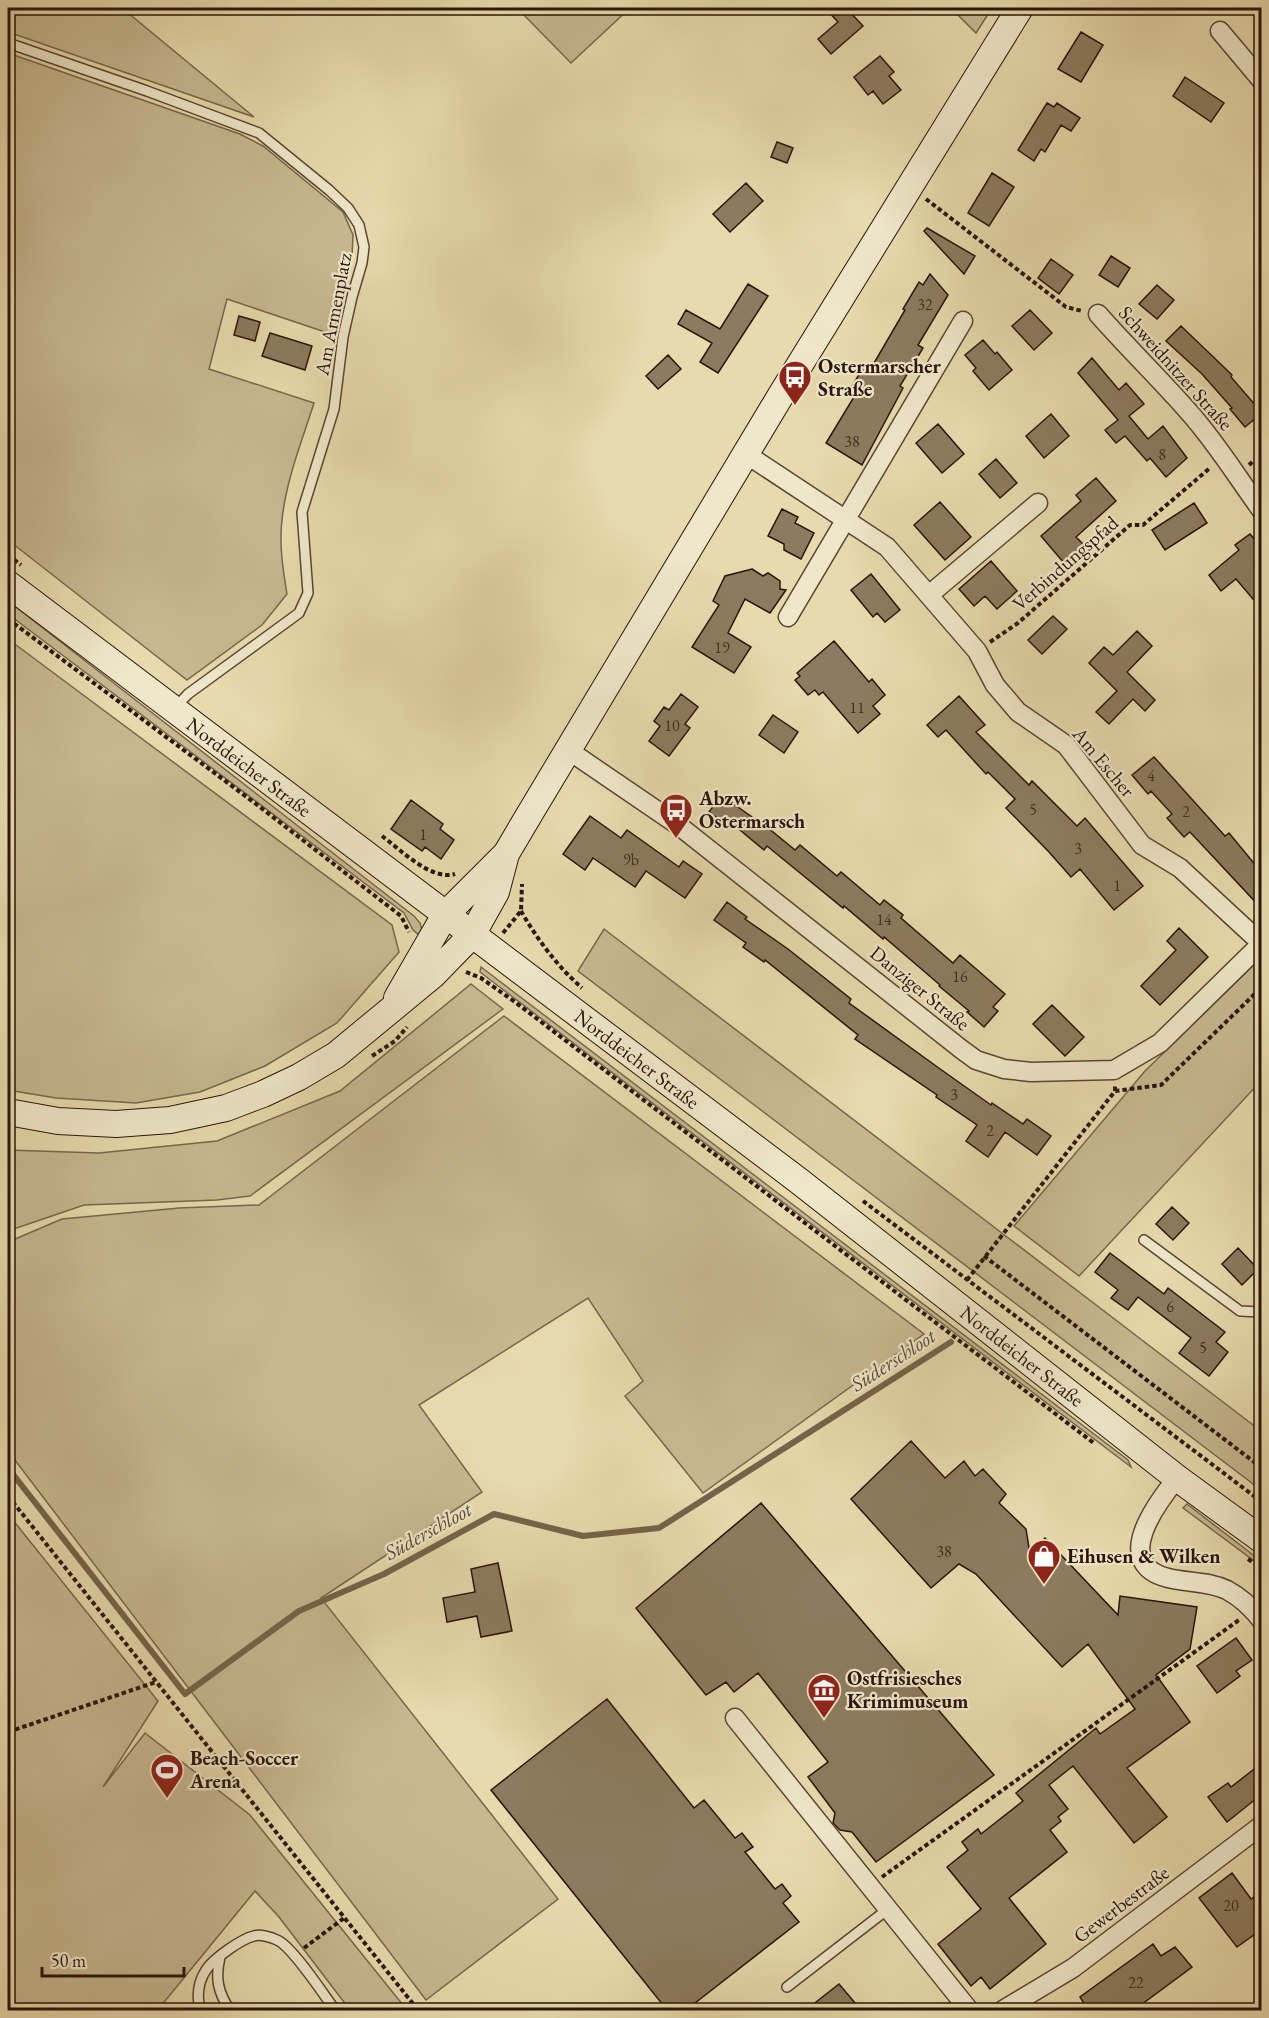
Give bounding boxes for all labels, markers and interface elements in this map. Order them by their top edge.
street label: Am Armenplatz [308,250,358,379]
house number: 32 [917,294,933,315]
street label: Schweidnitzer Straße [1113,300,1239,436]
place label: Ostermarscher Straße [818,353,941,402]
bus stop icon: Ostermarscher Straße [777,359,813,406]
house number: 38 [844,431,860,452]
house number: 8 [1158,444,1166,465]
street label: Verbindungspfad [1007,509,1124,616]
house number: 19 [714,637,730,658]
house number: 11 [849,697,865,718]
street label: Norddeicher Straße [181,711,317,823]
house number: 10 [664,715,680,736]
street label: Am Escher [1066,721,1141,803]
house number: 4 [1147,765,1155,786]
place label: Abzw. Ostermarsch [698,785,805,834]
bus stop icon: Abzw. Ostermarsch [658,792,694,839]
house number: 5 [1029,799,1037,820]
house number: 2 [1182,801,1190,822]
house number: 1 [419,824,427,845]
house number: 3 [1074,838,1082,859]
house number: 9b [623,849,639,870]
house number: 1 [1113,875,1121,896]
house number: 14 [876,909,892,930]
street label: Danziger Straße [865,940,975,1036]
house number: 16 [952,966,968,987]
street label: Norddeicher Straße [569,1003,705,1115]
house number: 3 [950,1084,958,1105]
house number: 2 [986,1120,994,1141]
house number: 6 [1166,1296,1174,1317]
street label: Norddeicher Straße [955,1299,1089,1413]
water label: Süderschloot [844,1322,941,1398]
house number: 5 [1199,1337,1207,1358]
water label: Süderschloot [378,1495,477,1566]
shop icon: Eihusen & Wilken [1026,1538,1062,1585]
house number: 38 [936,1541,952,1562]
place label: Eihusen & Wilken [1067,1543,1221,1569]
place label: Ostfrisiesches Krimimuseum [847,1665,968,1714]
museum icon: Ostfrisiesches Krimimuseum [806,1672,842,1719]
place label: Beach-Soccer Arena [189,1745,299,1794]
sports icon: Beach-Soccer Arena [149,1752,185,1799]
street label: Gewerbestraße [1068,1859,1174,1949]
house number: 20 [1223,1895,1239,1916]
scale bar [42,1940,184,1978]
text: 50 m [51,1949,86,1972]
house number: 22 [1128,1972,1144,1993]

